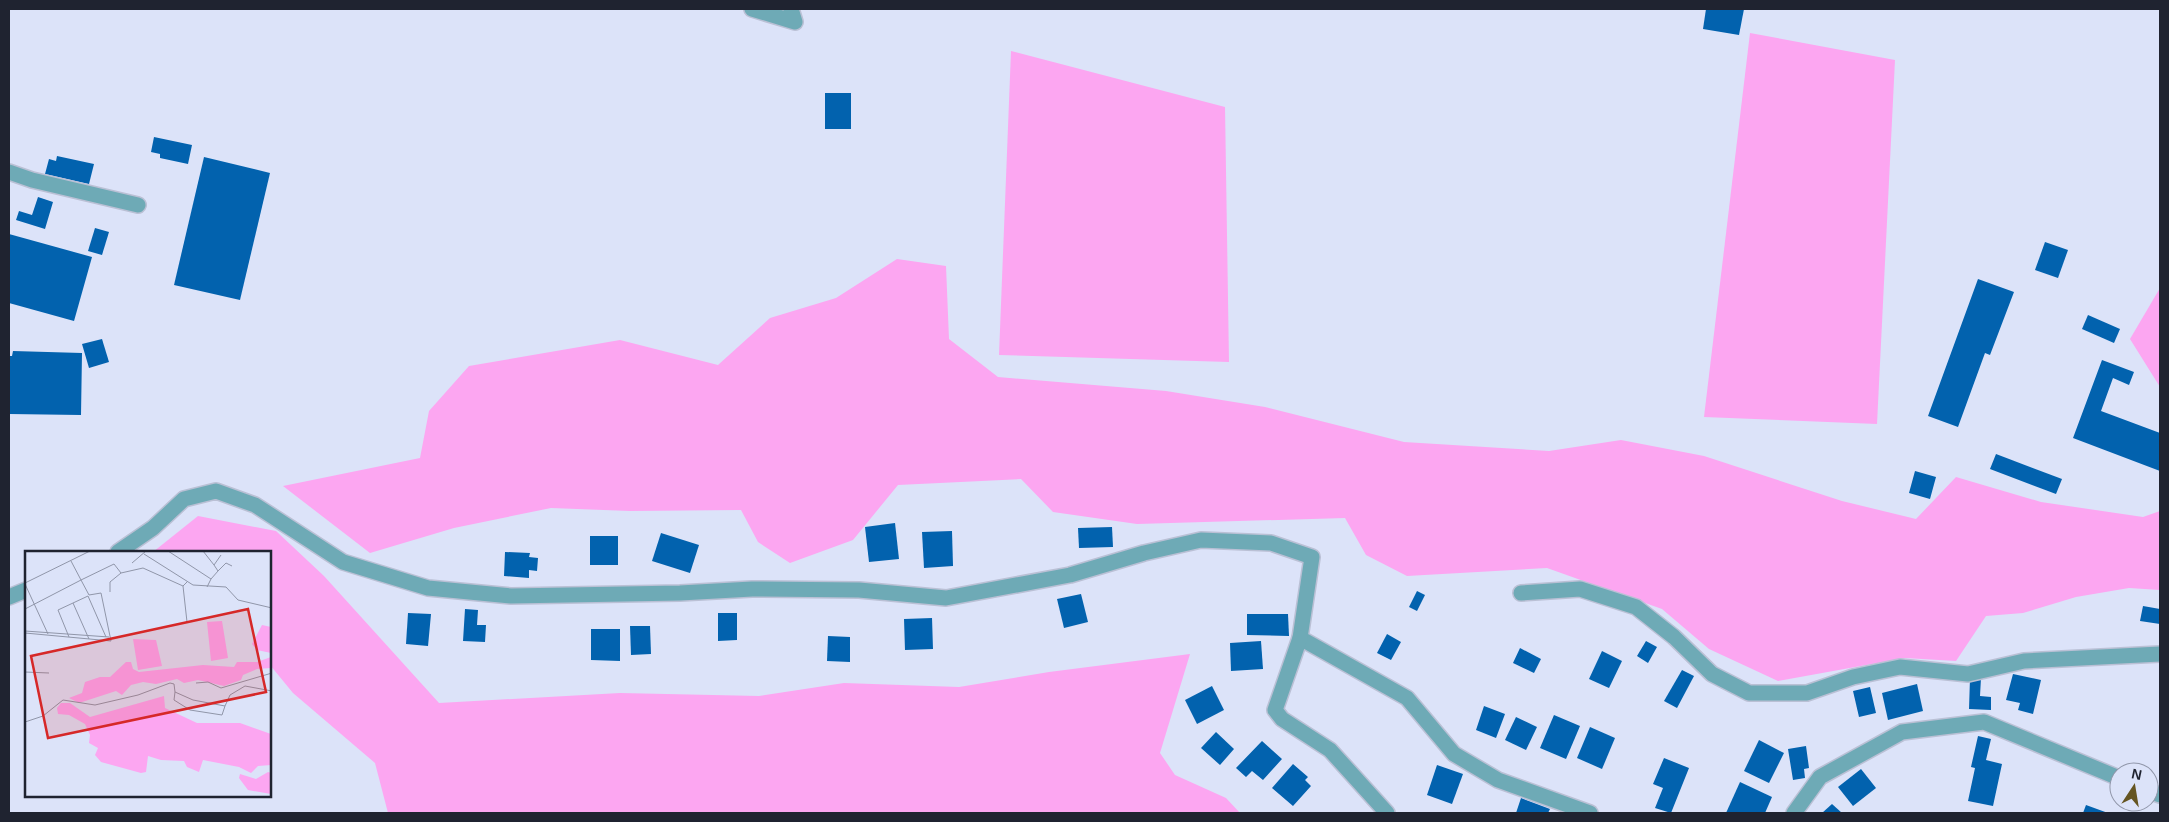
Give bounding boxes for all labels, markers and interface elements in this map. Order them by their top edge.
inset map [25,551,271,797]
north arrow [2109,762,2159,812]
text: N [2130,765,2143,783]

